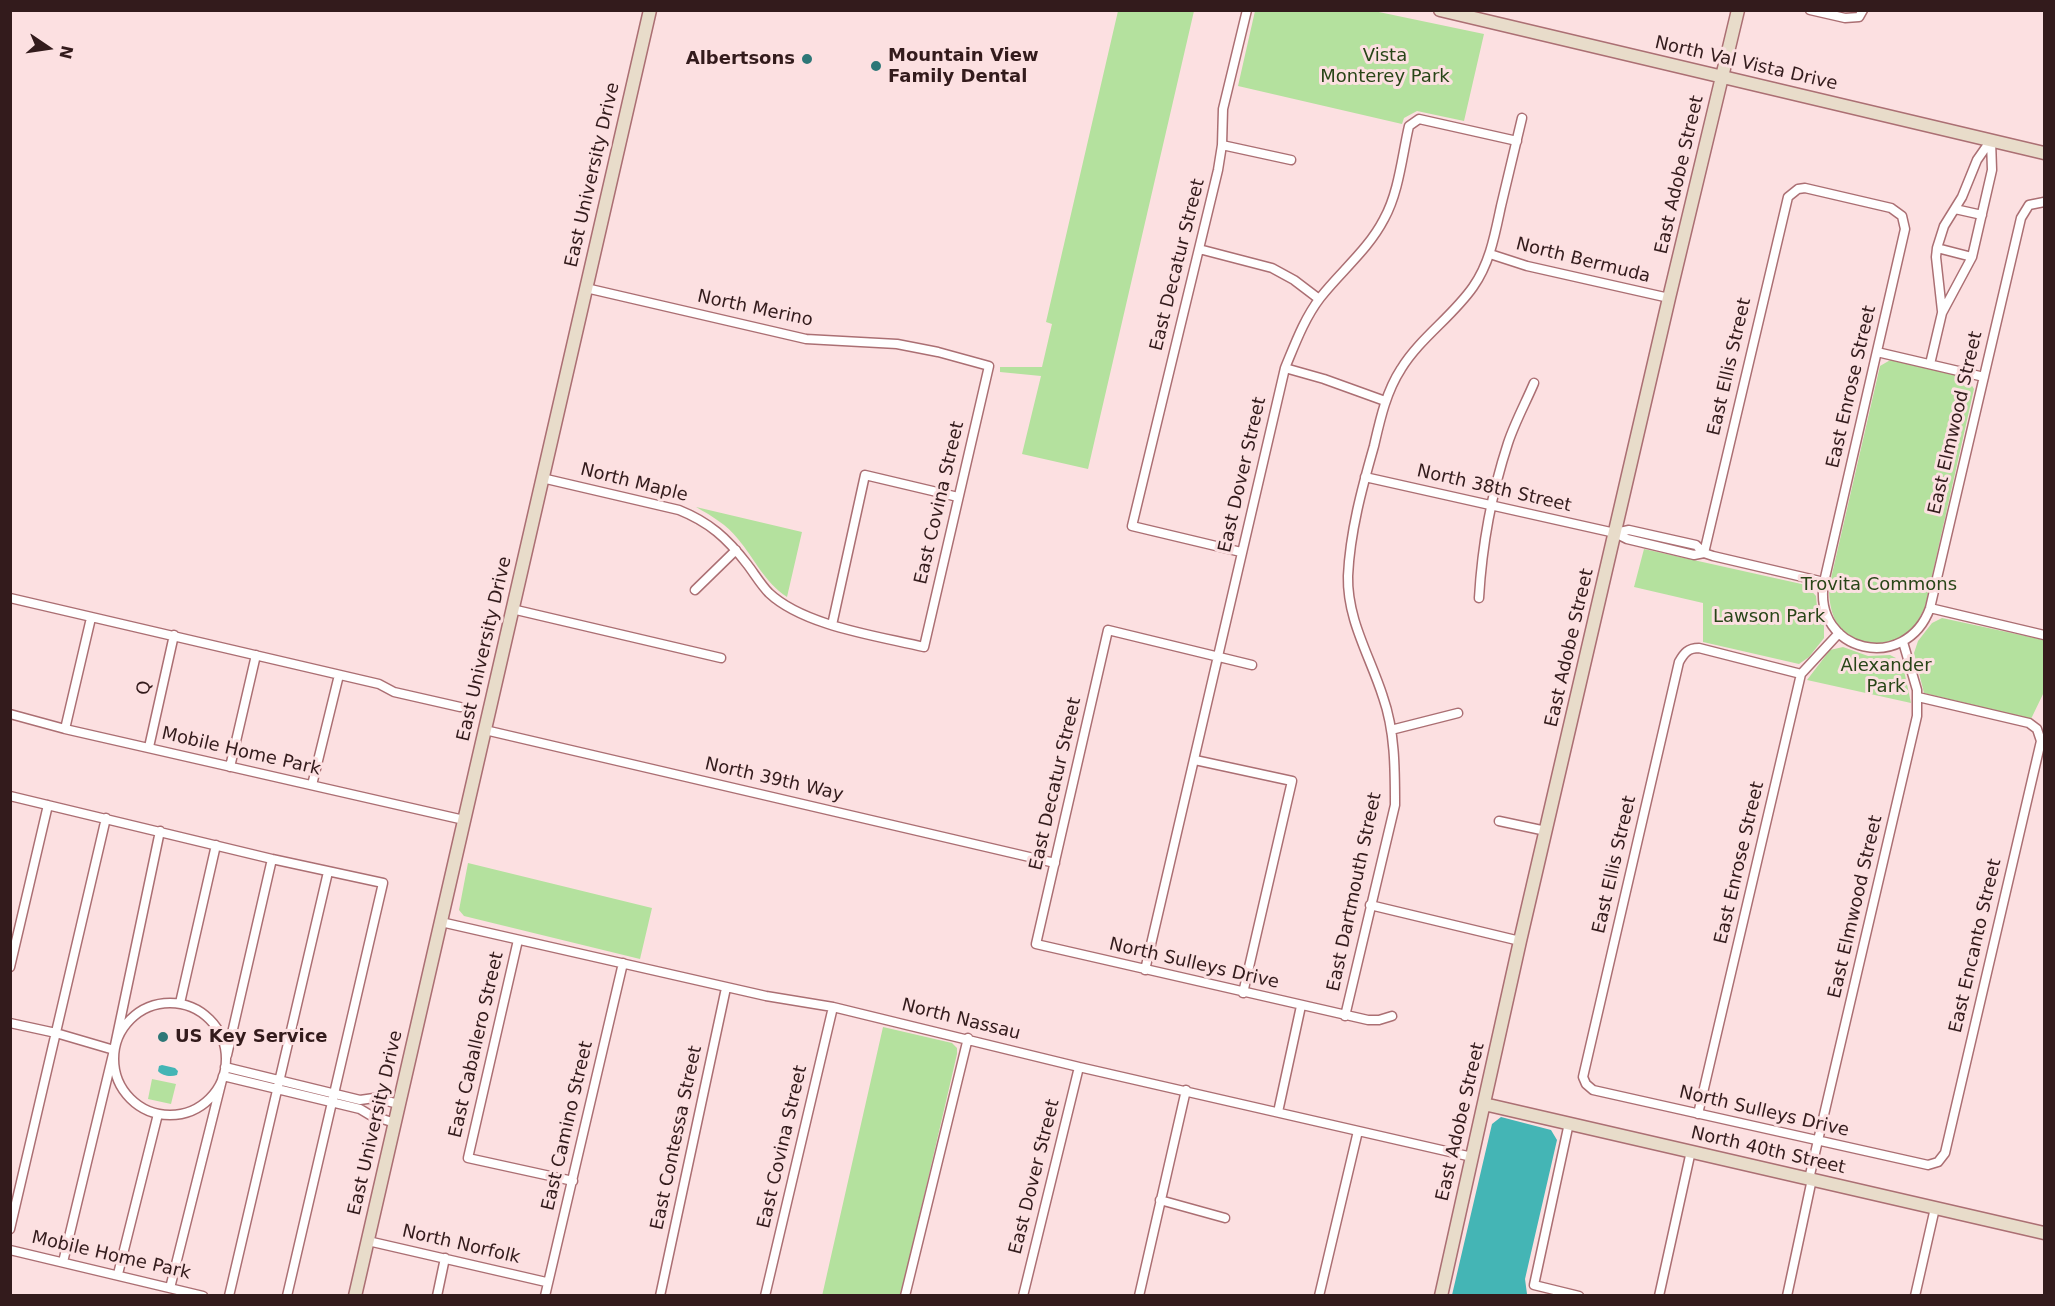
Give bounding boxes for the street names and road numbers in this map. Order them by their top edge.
street label: North Val Vista Drive [1653,32,1839,96]
street label: East University Drive [561,80,625,270]
street label: East Adobe Street [1651,94,1709,256]
street label: East Decatur Street [1146,177,1210,353]
street label: North Bermuda [1513,234,1653,288]
street label: North Merino [695,286,815,332]
street label: East Ellis Street [1704,296,1756,438]
street label: East Enrose Street [1823,304,1881,470]
street label: East Elmwood Street [1924,329,1988,517]
street label: East Dover Street [1215,395,1271,555]
street label: East Covina Street [911,419,969,587]
street label: North Maple [578,459,690,507]
street label: North 38th Street [1415,461,1573,517]
street label: East University Drive [453,554,517,744]
street label: East Adobe Street [1541,567,1599,729]
street label: Q [133,679,157,697]
street label: East Decatur Street [1026,695,1086,873]
street label: Mobile Home Park [159,723,323,781]
street label: North 39th Way [703,754,845,806]
street label: East Enrose Street [1711,780,1769,946]
street label: East Dartmouth Street [1323,791,1387,993]
street label: East Ellis Street [1589,794,1641,936]
street label: East Elmwood Street [1824,813,1888,1001]
street label: East Encanto Street [1945,857,2007,1035]
street label: North Sulleys Drive [1107,934,1281,994]
street label: East Caballero Street [445,950,509,1140]
street label: North Nassau [899,995,1023,1045]
street label: East University Drive [344,1028,408,1218]
street label: East Camino Street [538,1039,598,1213]
street label: East Adobe Street [1432,1041,1490,1203]
street label: East Contessa Street [647,1044,707,1232]
street label: East Covina Street [754,1063,812,1231]
street label: North Sulleys Drive [1677,1082,1851,1142]
street label: East Dover Street [1005,1097,1065,1257]
street label: North 40th Street [1689,1123,1847,1179]
street label: North Norfolk [400,1221,522,1269]
street label: Mobile Home Park [29,1227,193,1285]

